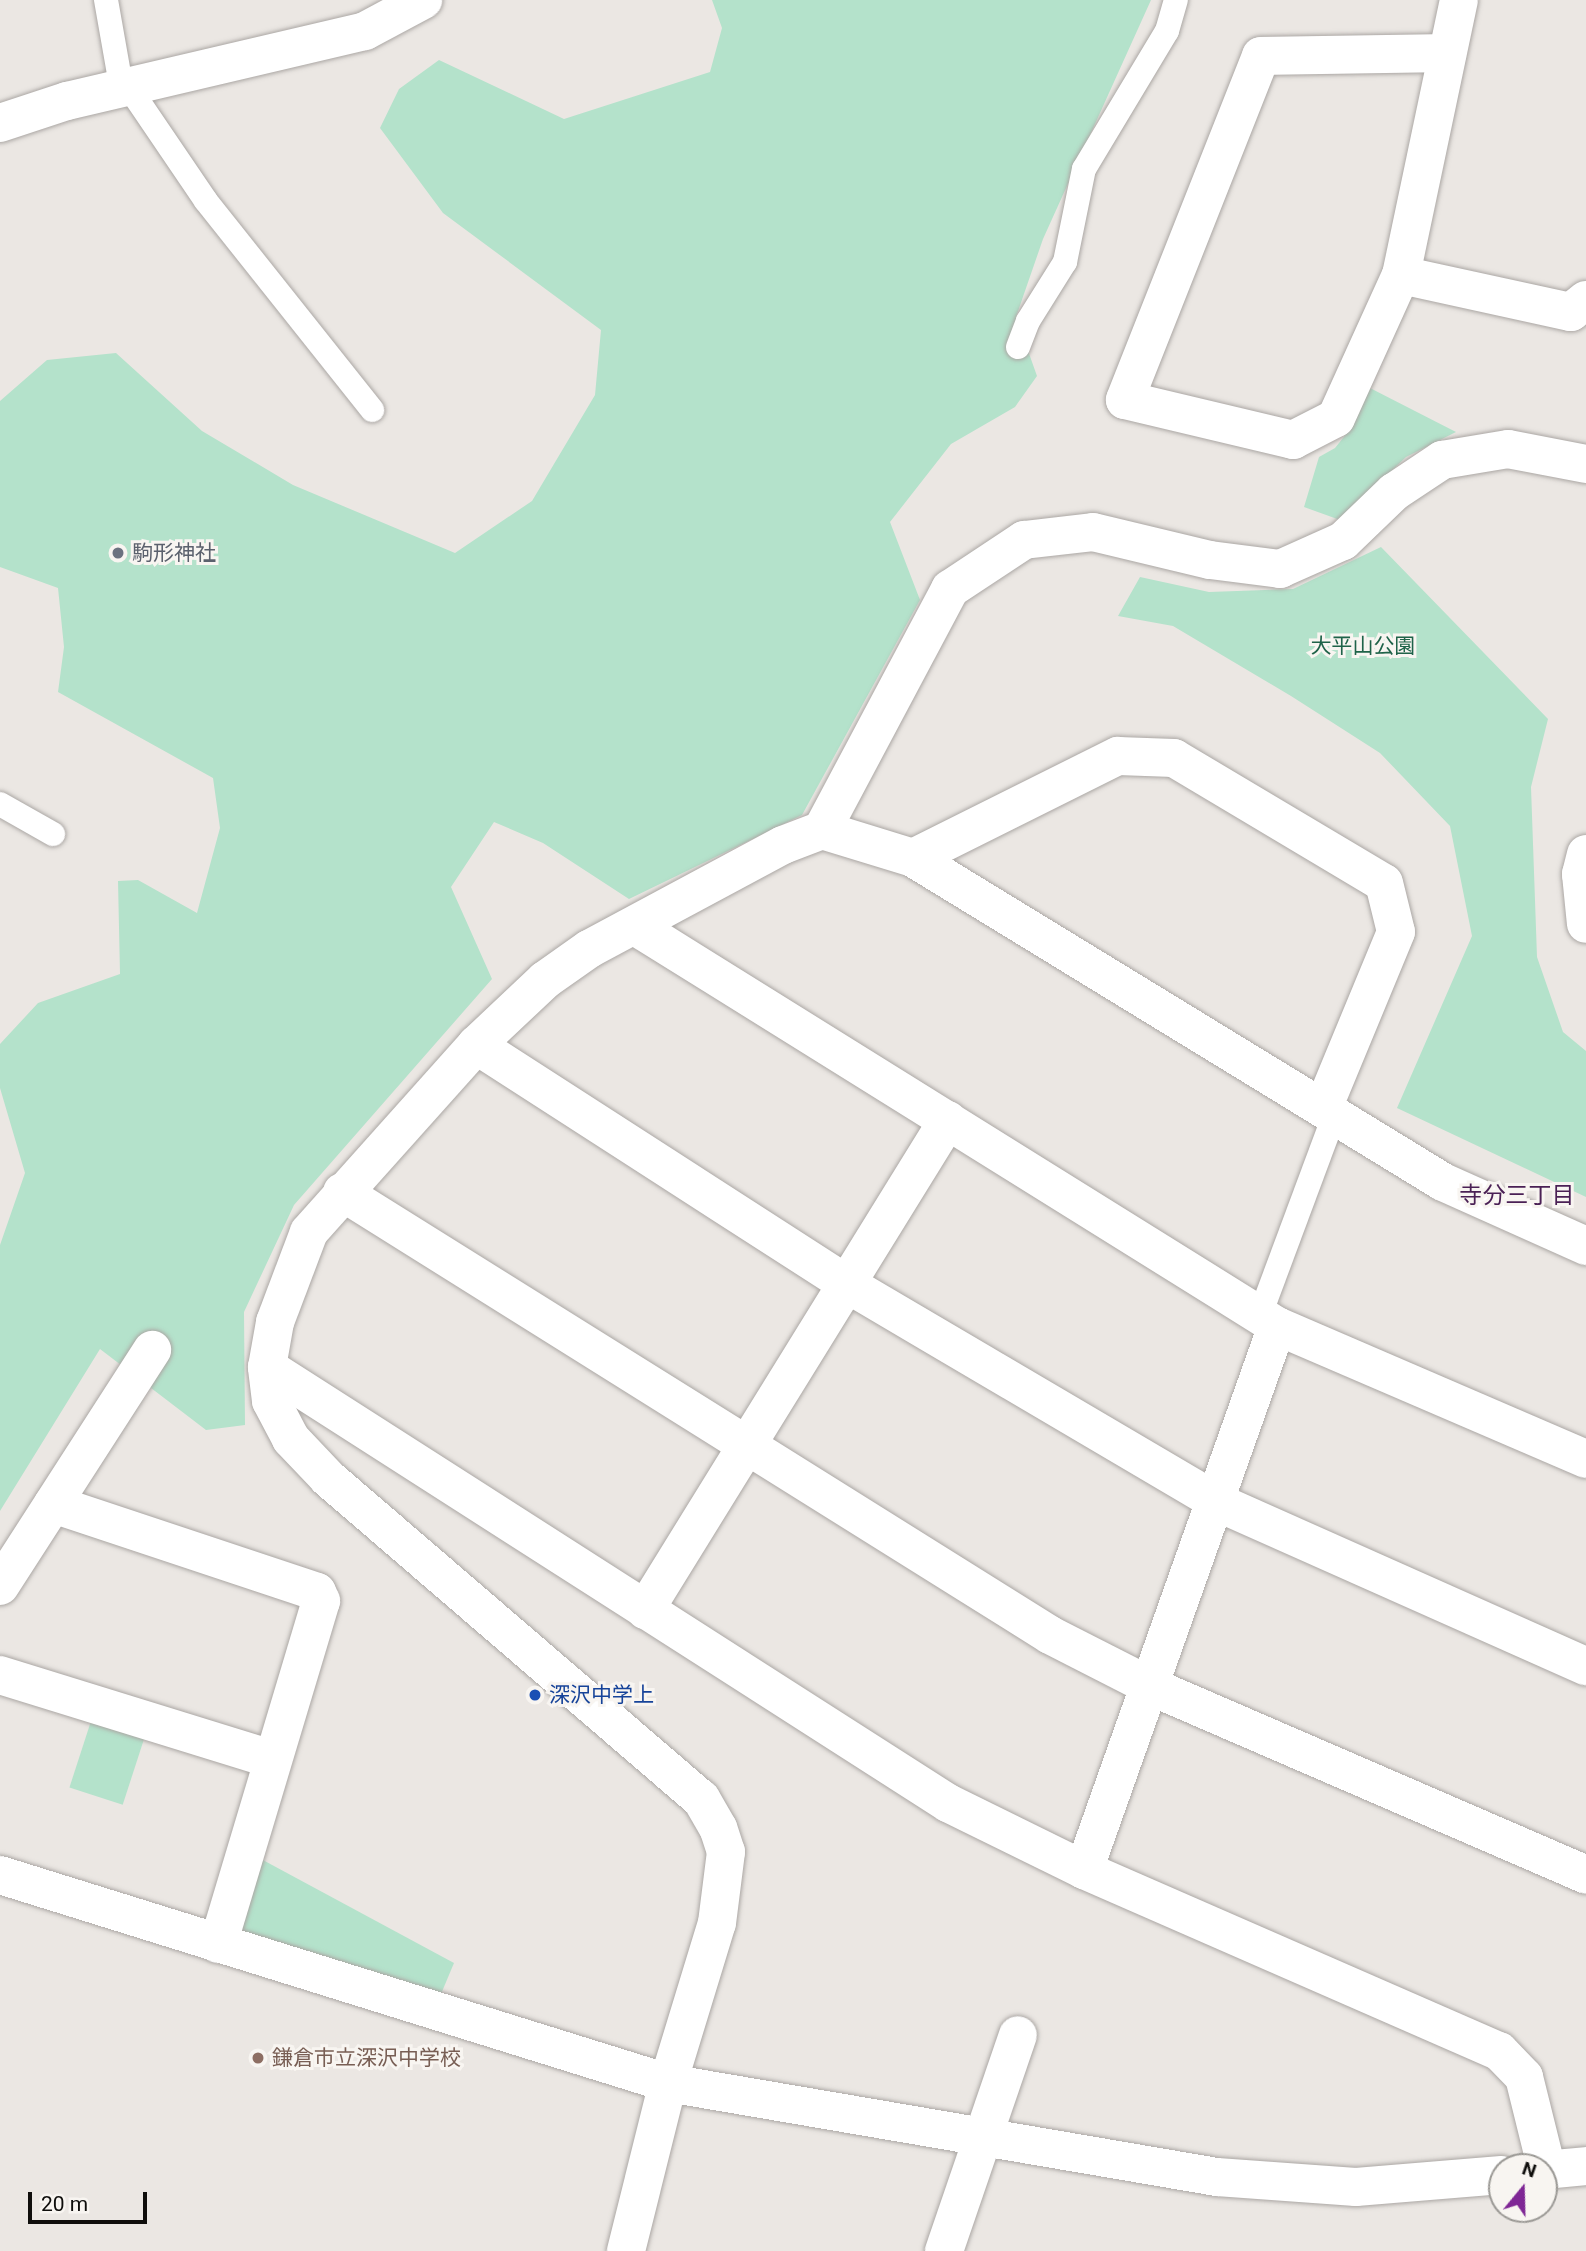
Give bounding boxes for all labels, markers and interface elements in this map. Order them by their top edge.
place label: 駒形神社 [132,540,216,566]
marker: 駒形神社 [110,545,126,561]
park label: 大平山公園 [1311,633,1415,659]
district label: 寺分三丁目 [1460,1182,1574,1210]
place label: 深沢中学上 [549,1682,654,1708]
marker: 深沢中学上 [527,1687,543,1703]
place label: 鎌倉市立深沢中学校 [272,2045,461,2071]
marker: 鎌倉市立深沢中学校 [250,2050,266,2066]
north arrow [1488,2153,1558,2223]
text: N [1519,2157,1539,2183]
scale bar [32,2178,150,2222]
text: 20 m [41,2192,88,2216]

